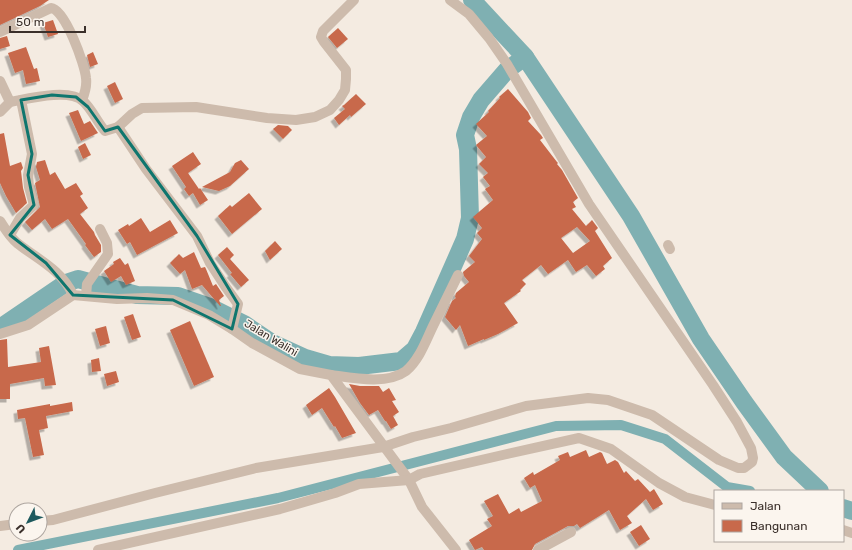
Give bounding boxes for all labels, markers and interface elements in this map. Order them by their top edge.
scale bar [10,8,85,34]
text: 50 m [16,15,44,29]
street label: Jalan Walini [242,317,300,359]
legend [714,490,844,542]
text: Jalan [750,499,781,513]
north arrow [8,502,48,542]
text: Bangunan [750,519,807,533]
text: U [13,521,28,536]

